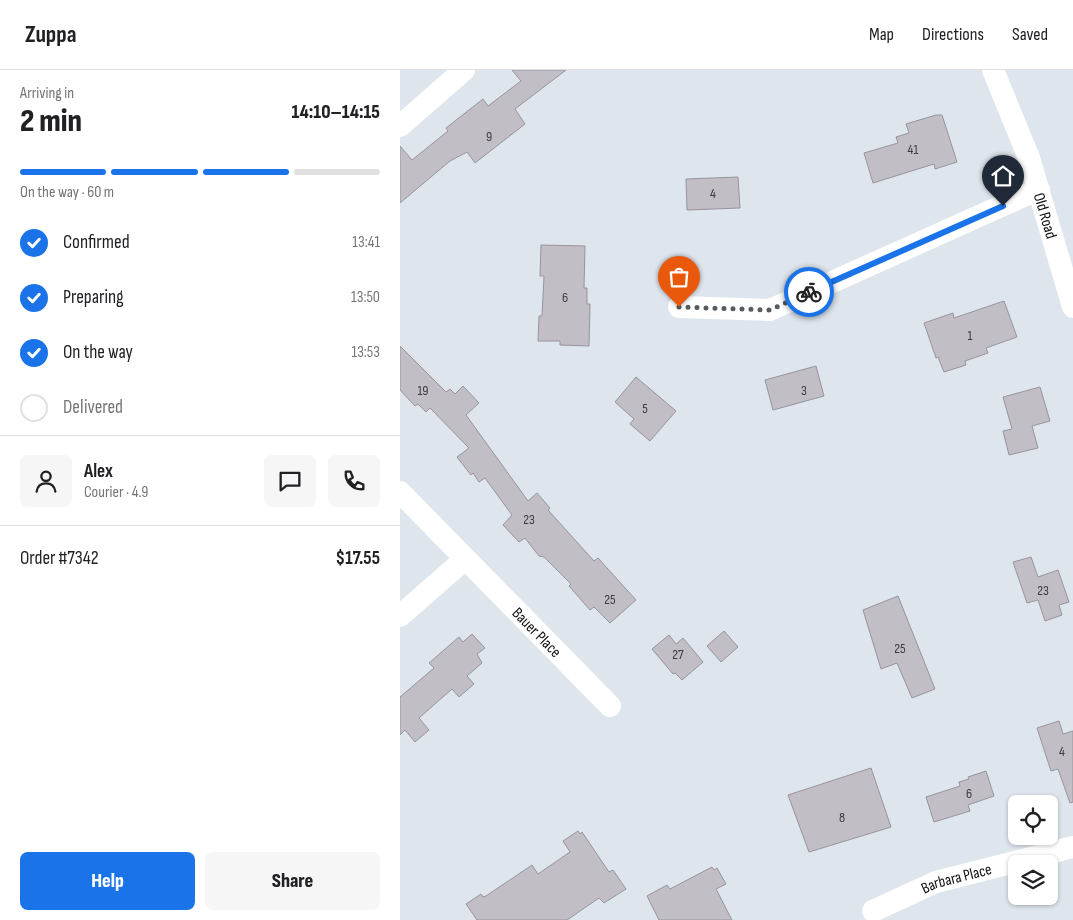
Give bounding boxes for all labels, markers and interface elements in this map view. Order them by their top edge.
text: Zuppa [25,20,76,49]
text: Map [869,24,894,45]
text: Directions [922,24,984,45]
text: Saved [1012,24,1048,45]
text: Arriving in [20,84,74,103]
text: 14:10–14:15 [292,101,380,124]
text: 2 min [20,102,82,141]
house number: 9 [486,128,492,145]
house number: 41 [908,141,918,158]
pin [982,155,1024,206]
icon: home [989,162,1017,190]
text: On the way · 60 m [20,183,114,202]
house number: 4 [710,185,716,202]
street label: Old Road [1029,191,1060,241]
icon: check [20,229,48,257]
text: Confirmed [63,231,130,254]
text: 13:41 [352,233,380,252]
pin [658,256,700,307]
icon: bag [665,263,693,291]
courier [784,267,834,317]
icon: bike [795,278,823,306]
icon: check [20,284,48,312]
text: Preparing [63,286,124,309]
text: 13:50 [351,288,380,307]
house number: 6 [562,289,568,306]
house number: 1 [968,327,973,344]
icon: check [20,339,48,367]
text: On the way [63,341,133,364]
text: 13:53 [352,343,380,362]
house number: 19 [417,382,429,399]
house number: 3 [801,382,807,399]
text: Delivered [63,396,123,419]
house number: 5 [642,400,648,417]
button: person [20,455,72,507]
button: chat [264,455,316,507]
button: phone [328,455,380,507]
text: Alex [84,460,113,483]
text: Courier · 4.9 [84,483,148,502]
house number: 23 [523,511,535,528]
text: Order #7342 [20,547,99,570]
text: $17.55 [335,547,380,570]
house number: 23 [1037,582,1049,599]
house number: 25 [604,591,616,608]
street label: Bauer Place [508,604,565,662]
house number: 25 [894,640,906,657]
house number: 27 [672,646,684,663]
house number: 4 [1059,743,1065,760]
house number: 6 [966,785,972,802]
map controls [1008,795,1058,905]
button: locate [1008,795,1058,845]
house number: 8 [839,809,845,826]
button: Help [20,852,195,910]
button: Share [205,852,380,910]
button: layers [1008,855,1058,905]
street label: Barbara Place [918,860,994,899]

